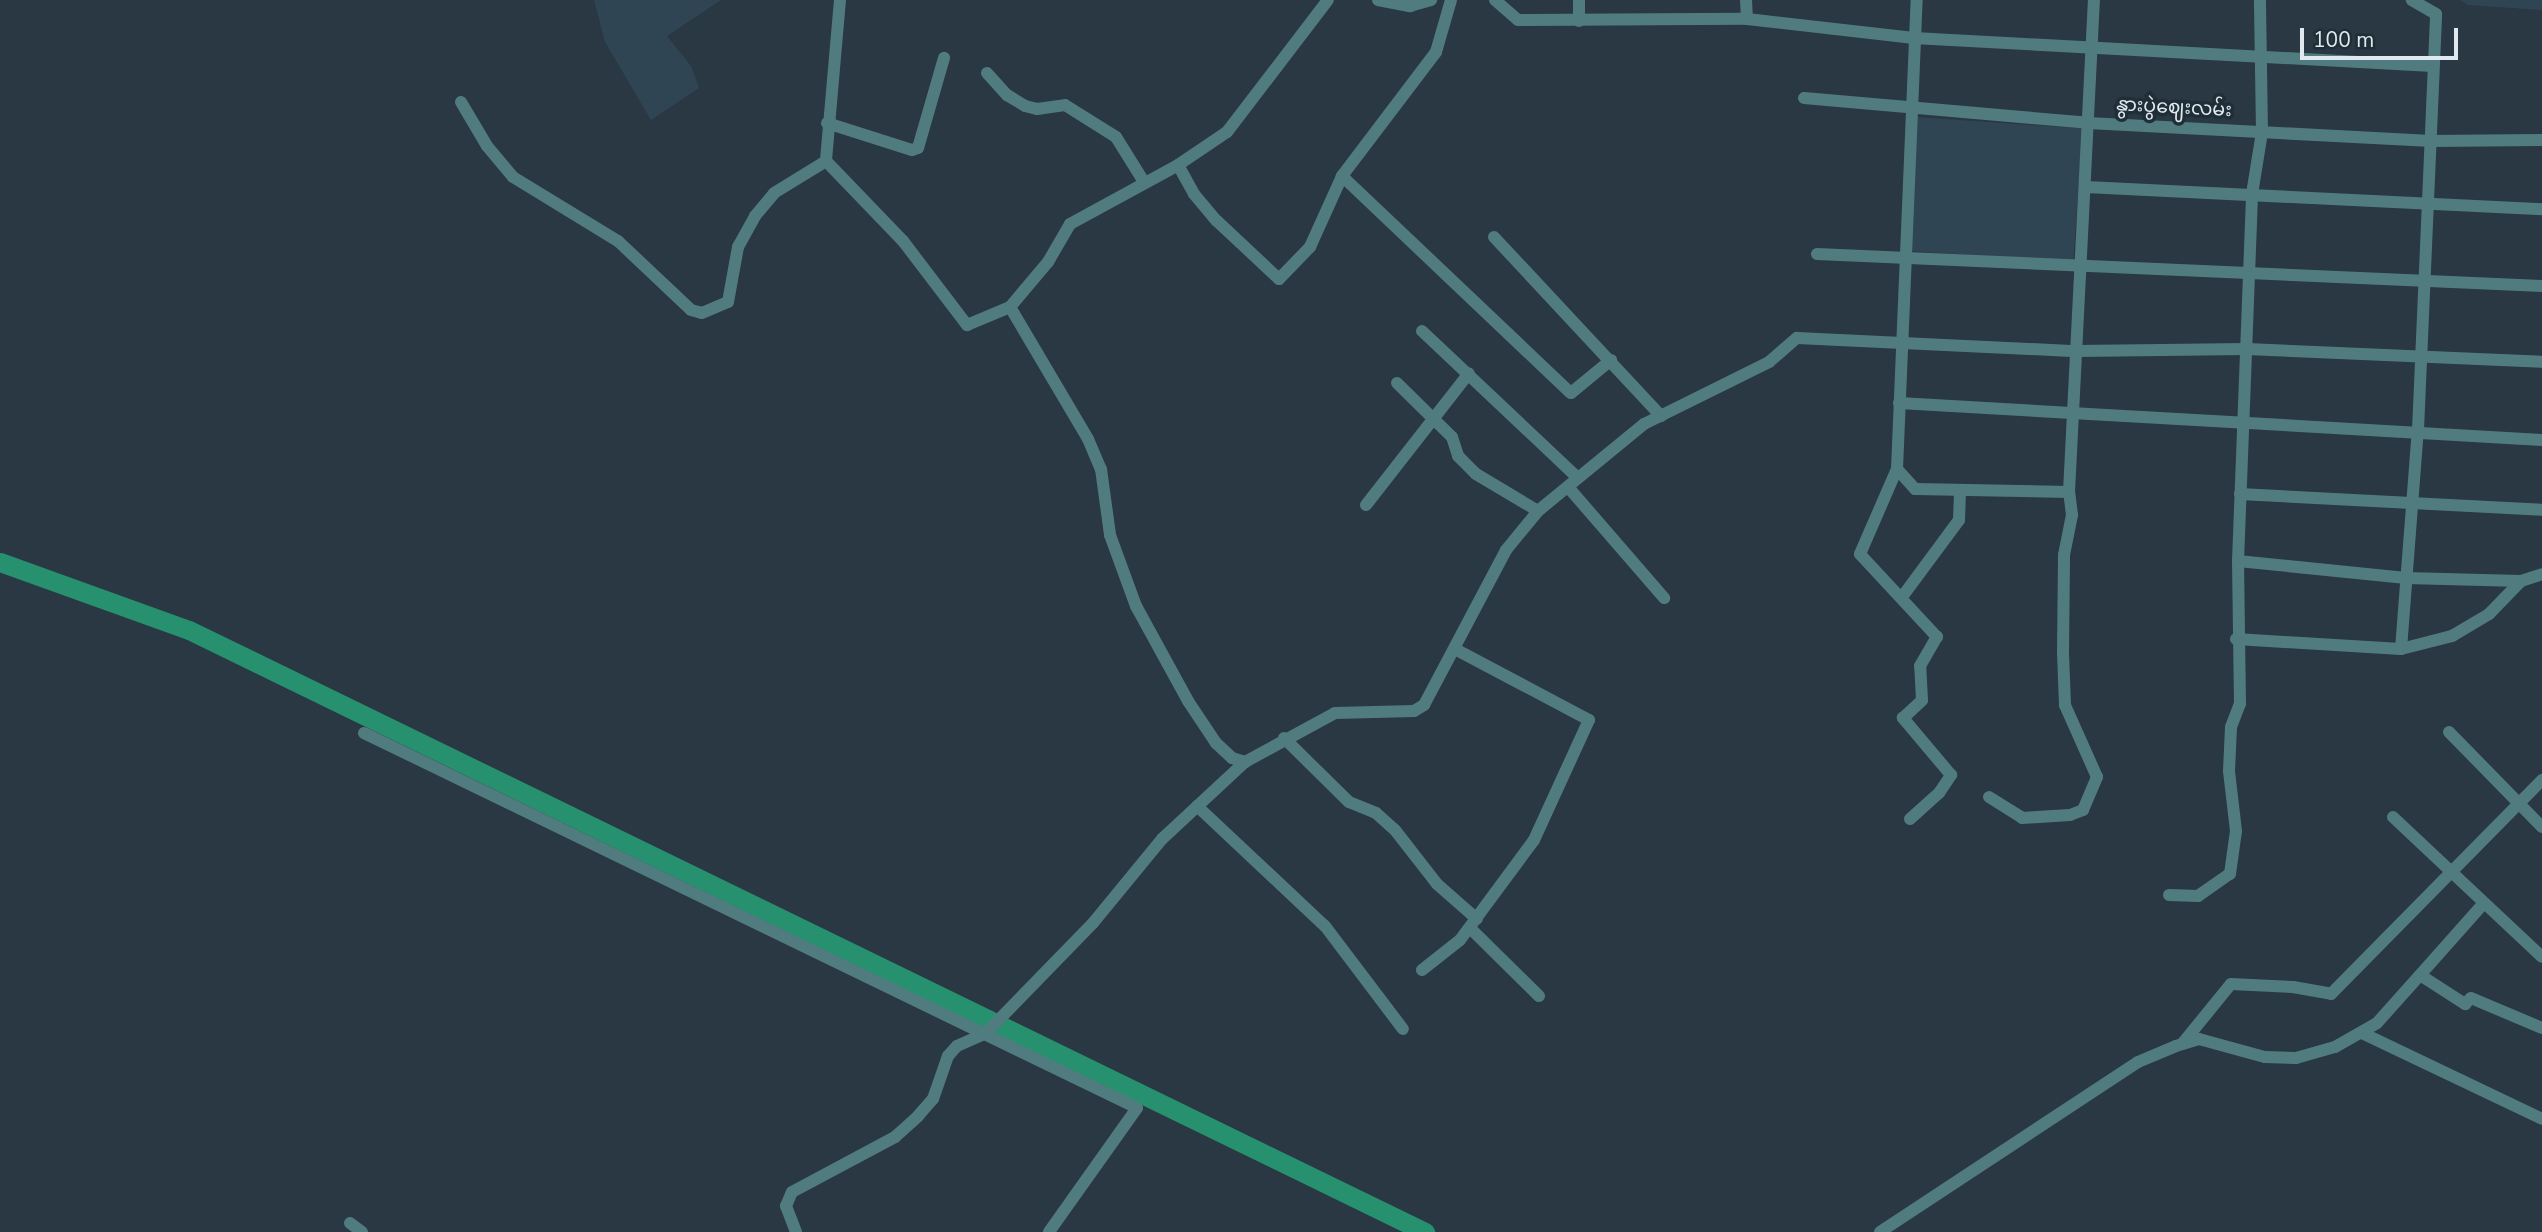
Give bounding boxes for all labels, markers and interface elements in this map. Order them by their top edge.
scale bar [2304,14,2462,58]
text: 100 m [2313,26,2374,54]
street label: နွားပွဲဈေးလမ်း [2116,94,2232,122]

